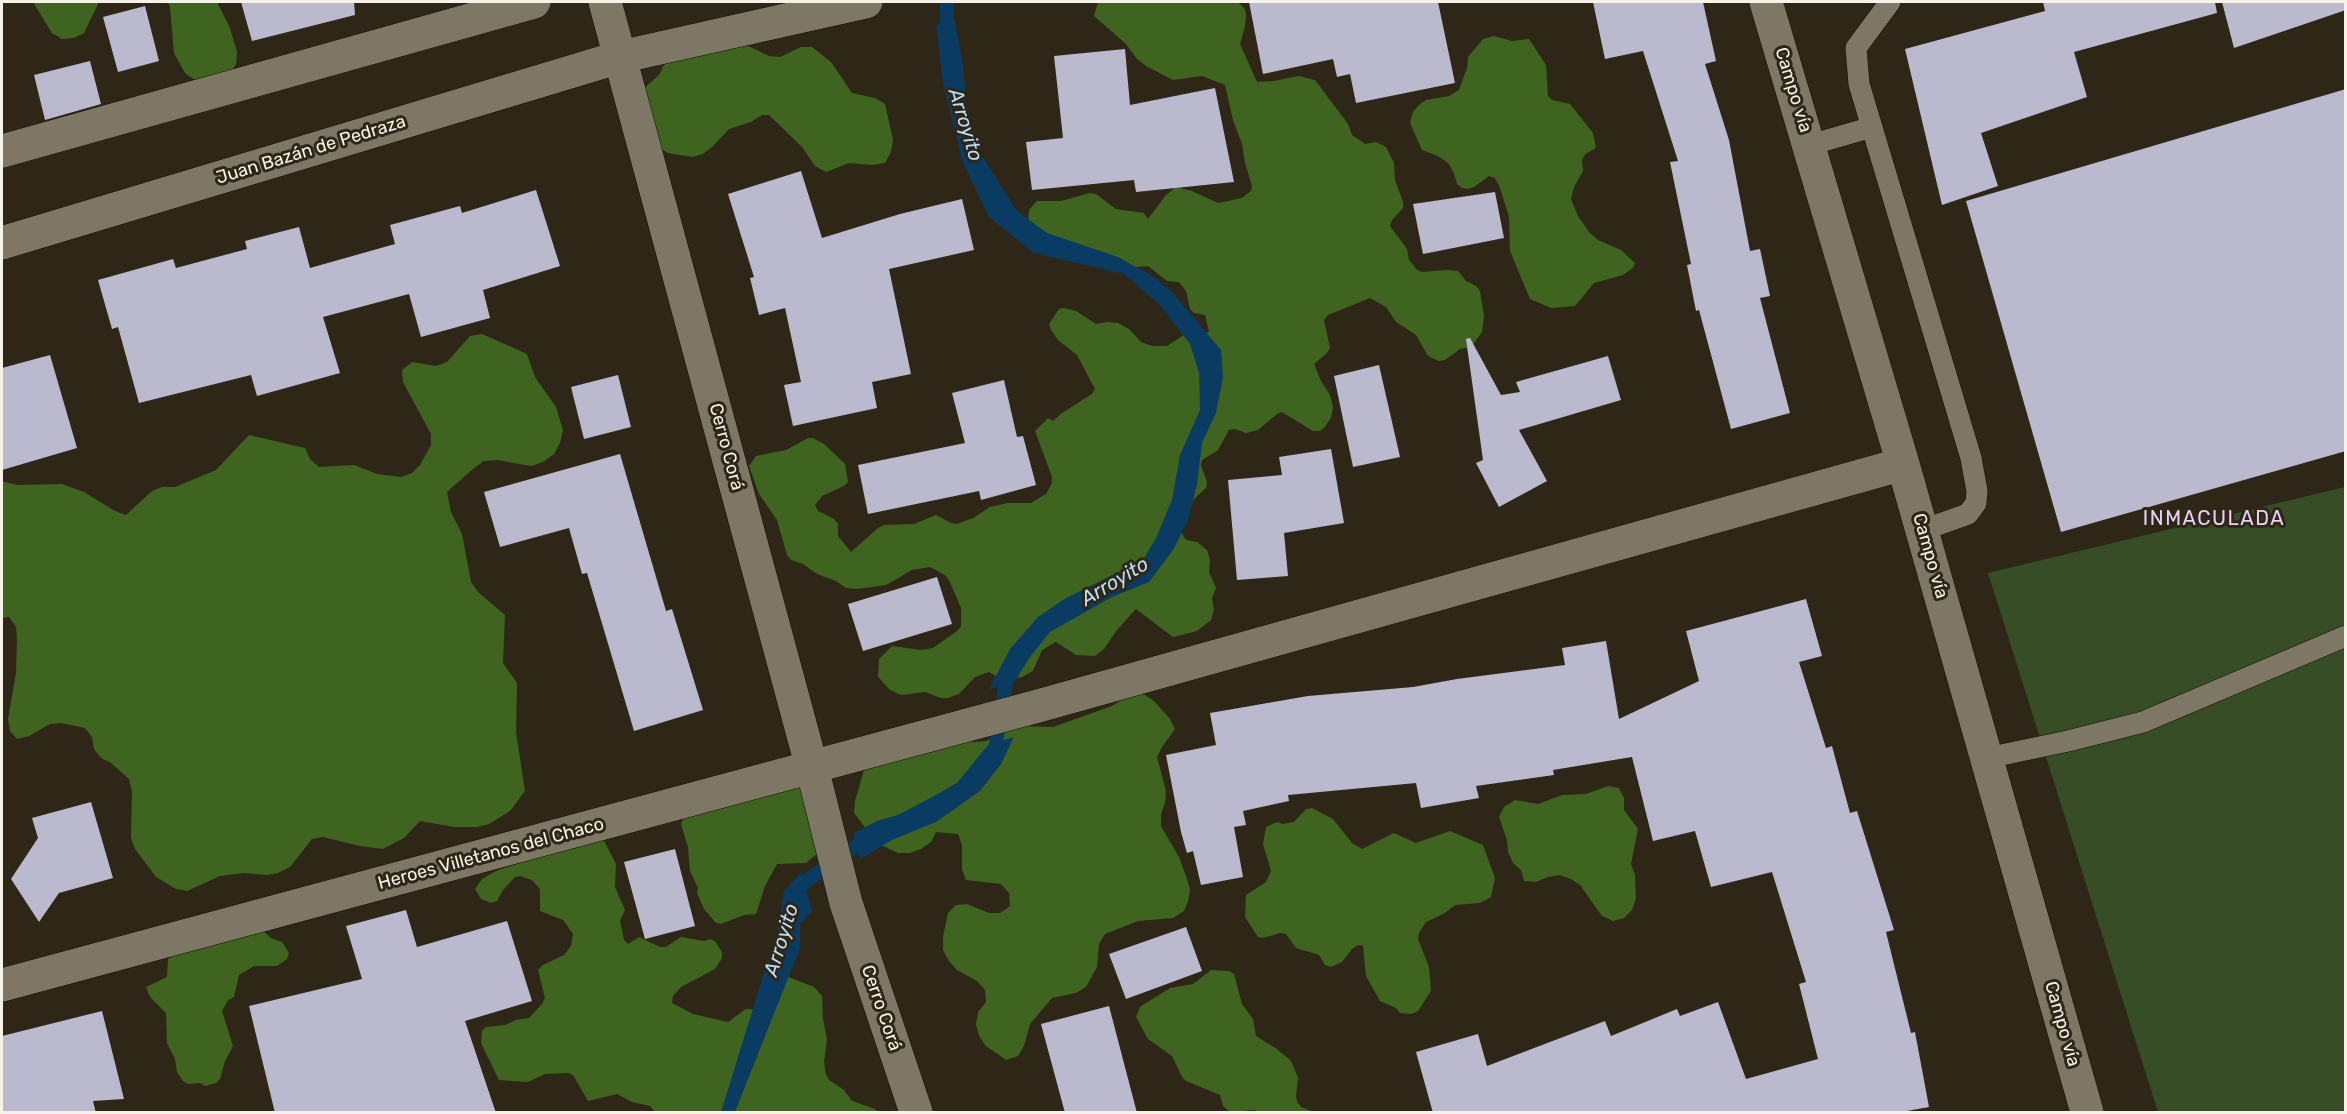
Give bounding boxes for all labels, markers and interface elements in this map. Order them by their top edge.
street label: Campo vía [1770,45,1816,135]
water label: Arroyito [943,86,987,164]
street label: Juan Bazán de Pedraza [214,111,408,189]
street label: Cerro Corá [704,401,748,493]
district label: INMACULADA [2143,507,2285,531]
street label: Campo vía [1908,511,1952,601]
water label: Arroyito [1077,552,1153,612]
street label: Heroes Villetanos del Chaco [376,813,606,895]
water label: Arroyito [760,901,804,979]
street label: Cerro Corá [856,962,906,1054]
street label: Campo vía [2040,979,2084,1069]

